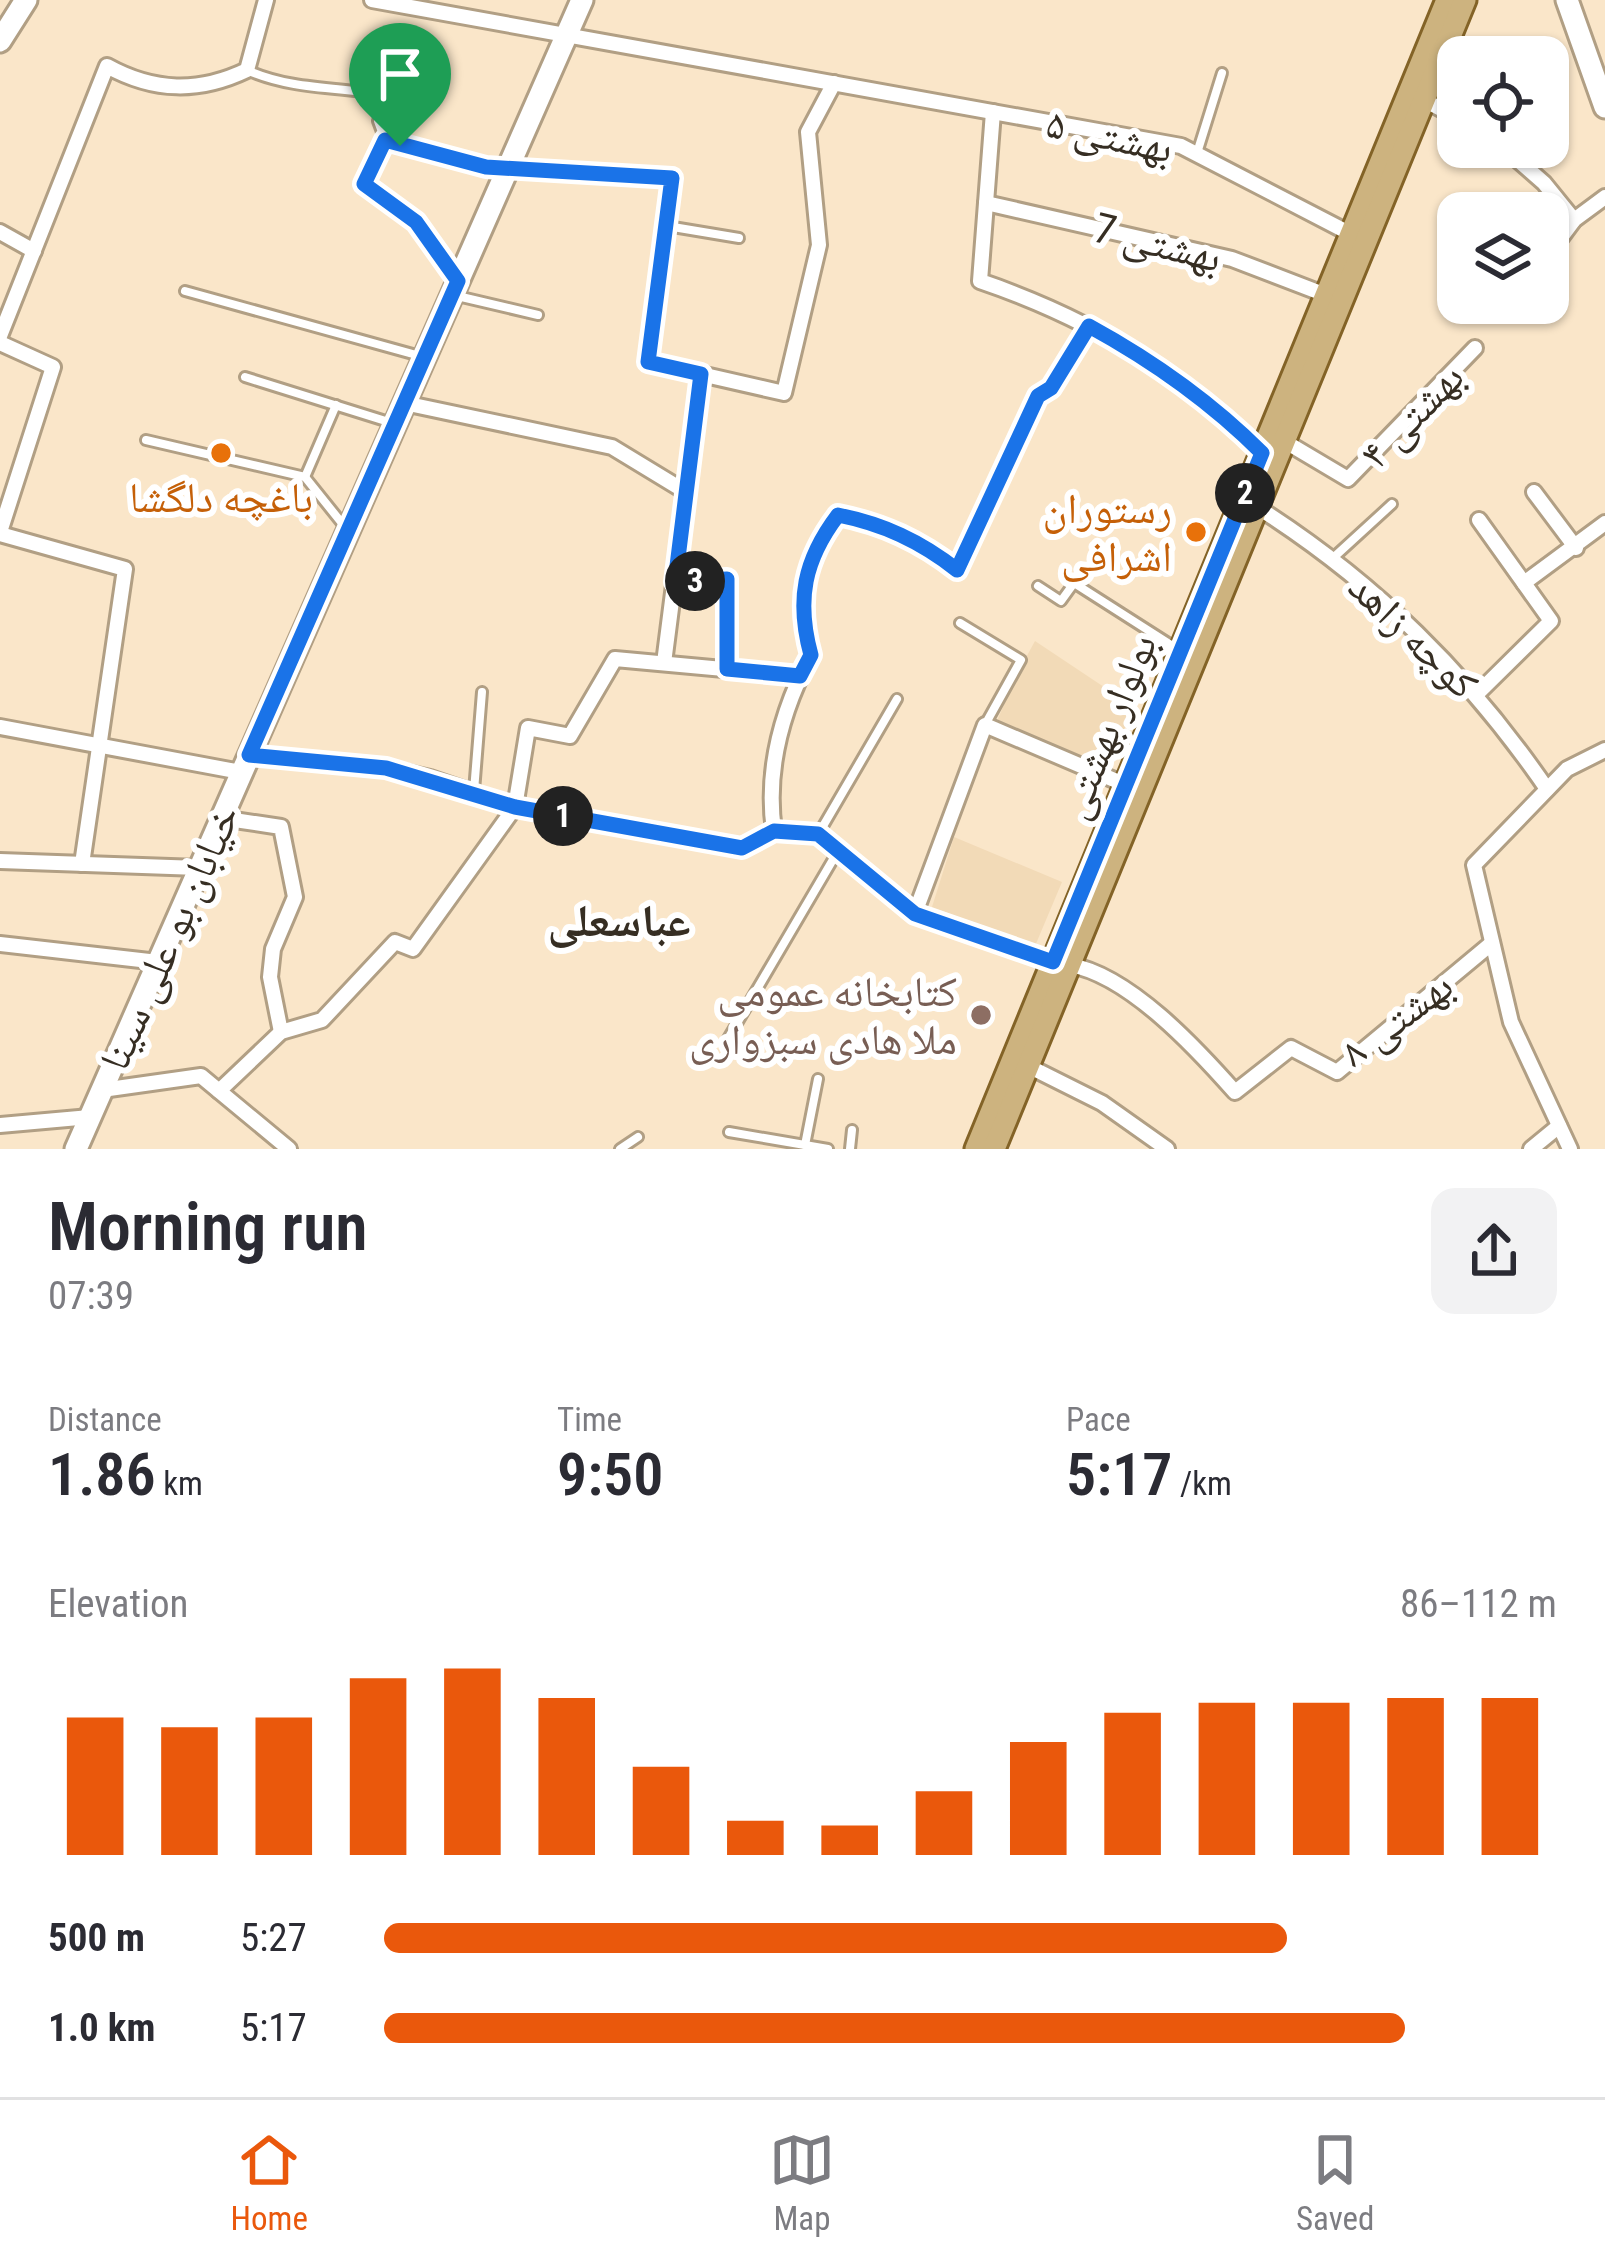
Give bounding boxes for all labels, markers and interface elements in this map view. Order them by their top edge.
pin [349,23,451,146]
map controls [1437,36,1569,324]
button: locate [1437,36,1569,168]
icon: arrive [367,41,433,107]
street label: بهشتی ۵ [1042,98,1178,174]
button: layers [1437,192,1569,324]
street label: بهشتی 7 [1089,203,1227,283]
street label: بهشتی ۴ [1349,352,1474,479]
marker: باغچه دلگشا [208,440,234,466]
pin: 2 [1215,463,1275,523]
place label: باغچه دلگشا [129,473,313,522]
text: 2 [1237,473,1253,512]
place label: رستوران اشرافی [1043,484,1172,582]
marker: رستوران اشرافی [1183,519,1209,545]
pin: 3 [665,551,725,611]
text: 3 [687,561,703,600]
street label: کوچه زاهد [1339,562,1488,709]
street label: بولوار بهشتی [1048,627,1168,826]
pin: 1 [533,786,593,846]
text: 1 [555,796,571,835]
street label: خیابان بو علی سینا [89,797,251,1078]
district label: عباسعلی [547,894,691,948]
street label: بهشتی ۸ [1330,960,1463,1077]
place label: کتابخانه عمومی ملا هادی سبزواری [689,967,957,1065]
marker: کتابخانه عمومی ملا هادی سبزواری [968,1002,994,1028]
button: share [1431,1188,1557,1314]
text: Morning run [48,1189,368,1266]
text: 07:39 [48,1273,134,1319]
text: Distance [48,1400,162,1439]
text: Time [557,1400,622,1439]
text: Pace [1066,1400,1131,1439]
text: 1.86 [48,1439,156,1510]
text: 9:50 [557,1439,663,1510]
text: 5:17 [1066,1439,1172,1510]
text: km [156,1464,203,1503]
text: /km [1172,1464,1232,1503]
text: Elevation [48,1581,188,1627]
text: 86–112 m [1400,1581,1557,1627]
text: 500 m [48,1915,145,1961]
text: 5:27 [240,1915,307,1961]
text: 1.0 km [48,2005,155,2051]
text: 5:17 [240,2005,307,2051]
tab: Home [231,2127,308,2238]
tab: Map [769,2127,835,2238]
tab: Saved [1296,2127,1374,2238]

